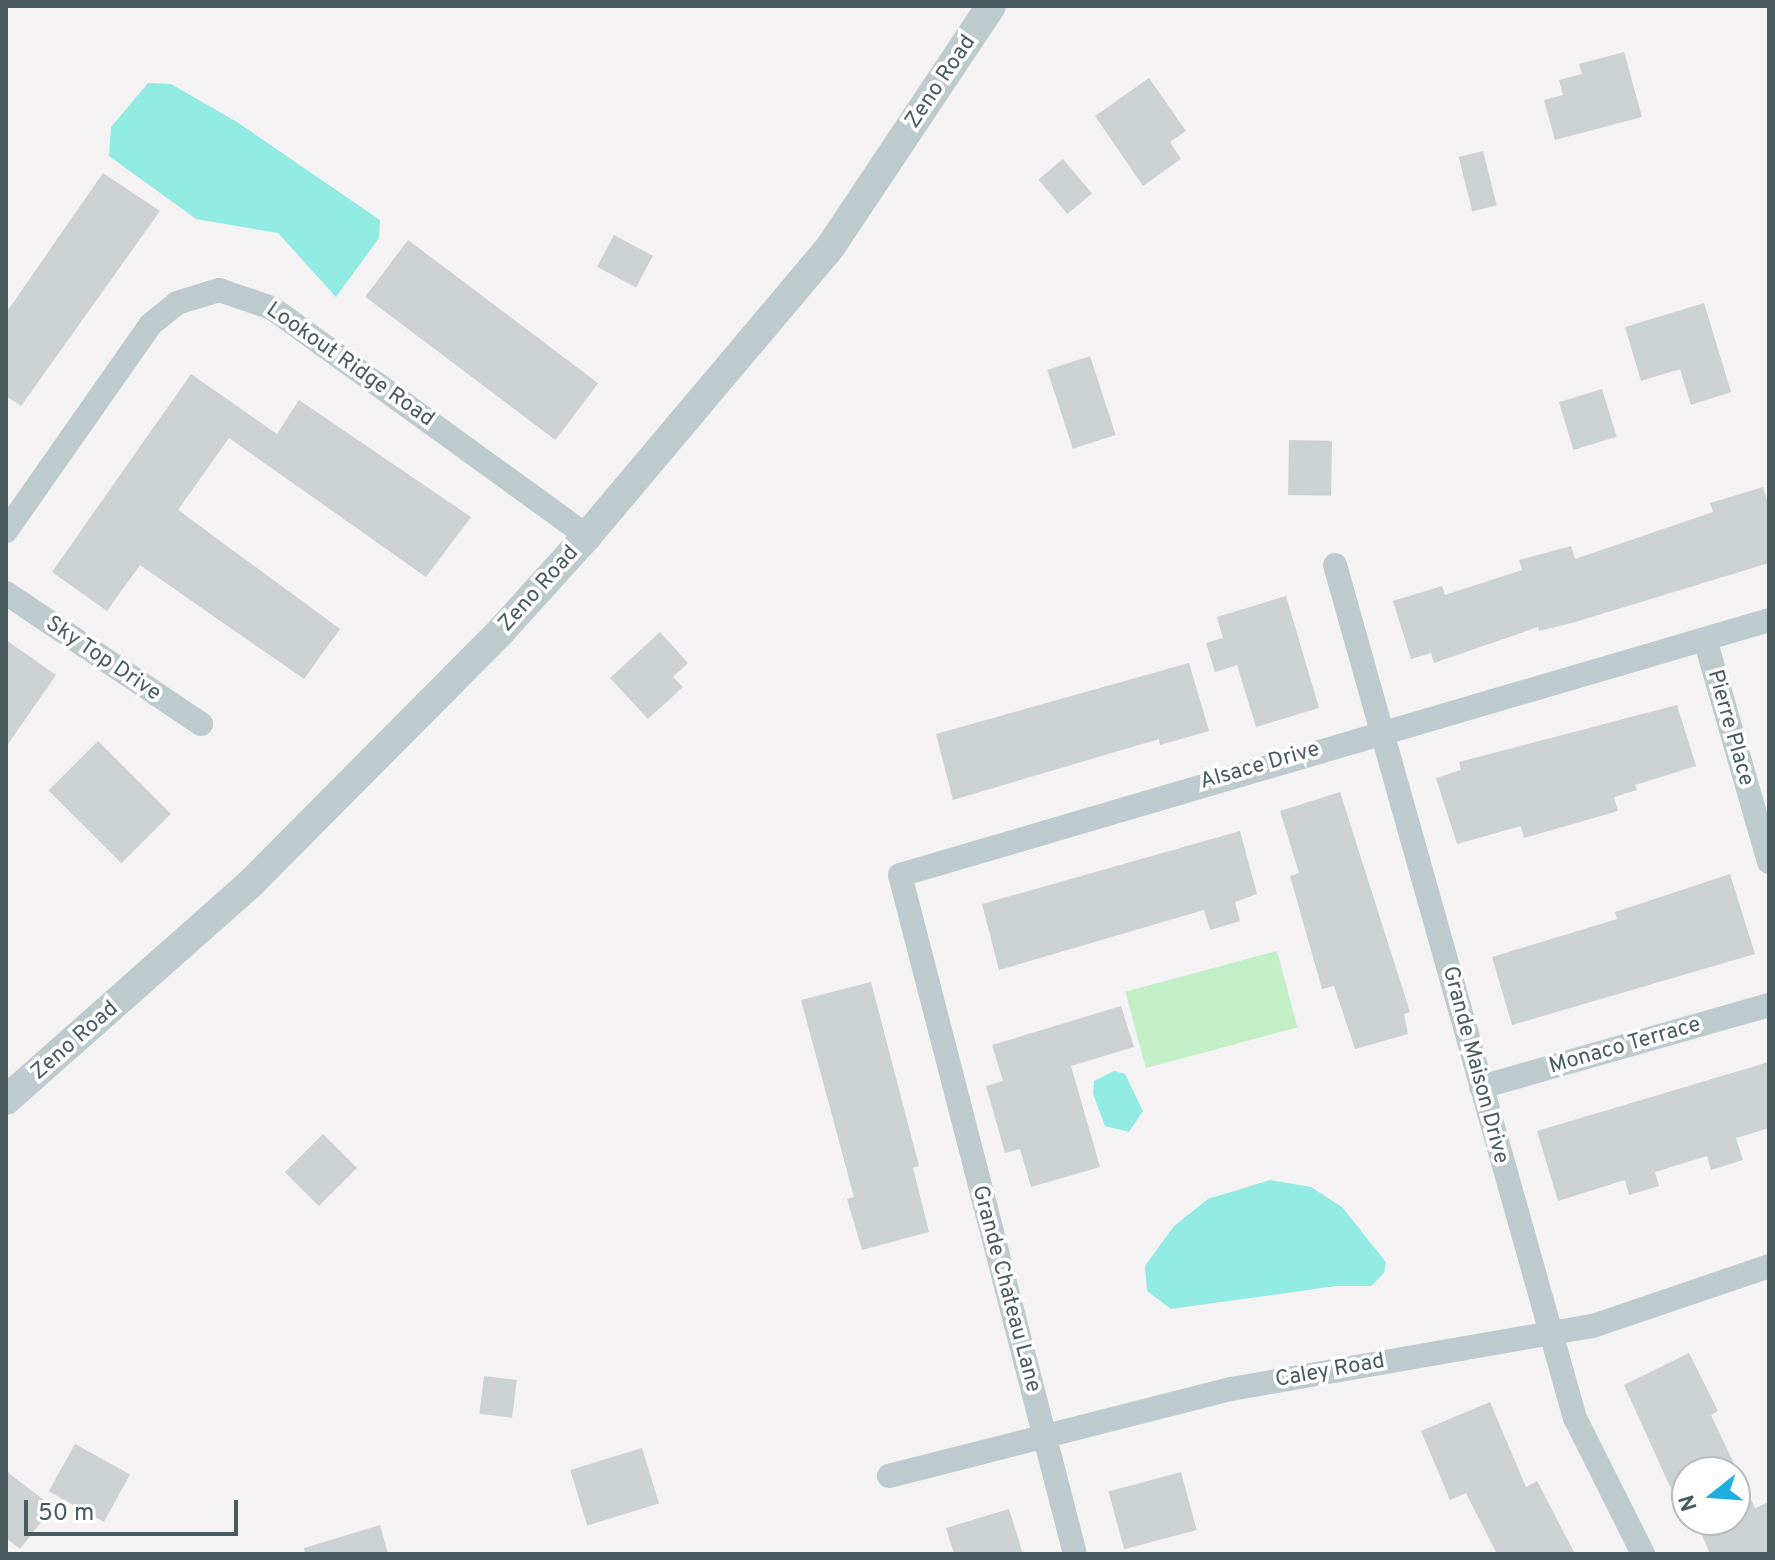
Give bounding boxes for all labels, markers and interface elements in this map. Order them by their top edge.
street label: Zeno Road [900,30,982,134]
street label: Lookout Ridge Road [261,297,439,433]
street label: Zeno Road [493,540,585,638]
street label: Sky Top Drive [40,611,166,707]
street label: Pierre Place [1701,667,1759,789]
street label: Alsace Drive [1197,736,1323,796]
street label: Grande Maison Drive [1436,963,1514,1167]
street label: Zeno Road [26,996,124,1086]
street label: Monaco Terrace [1546,1012,1704,1080]
street label: Grande Chateau Lane [966,1183,1046,1395]
street label: Caley Road [1273,1348,1387,1394]
north arrow [1671,1456,1751,1536]
scale bar [28,1484,242,1534]
text: N [1674,1491,1705,1514]
text: 50 m [38,1499,94,1529]

